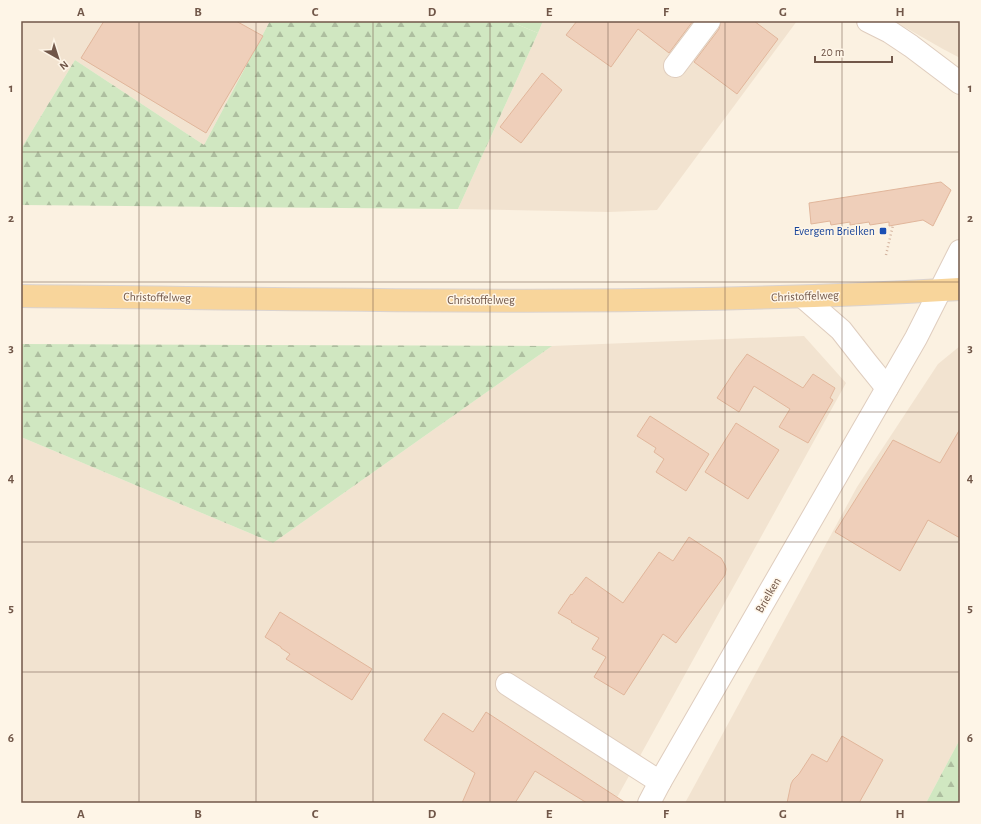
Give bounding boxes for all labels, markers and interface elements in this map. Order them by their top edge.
text: A [77,6,85,19]
text: B [194,6,202,19]
text: C [312,6,319,19]
text: D [428,6,437,19]
text: E [546,6,553,19]
text: F [663,6,670,19]
text: G [779,6,787,19]
text: H [895,6,905,19]
north arrow [38,38,78,78]
scale bar [815,38,892,64]
text: 20 m [821,46,844,58]
text: N [58,59,70,72]
text: 1 [9,82,13,95]
text: 1 [968,82,972,95]
text: 2 [8,212,14,225]
text: 2 [967,212,973,225]
place label: Evergem Brielken [794,225,875,237]
marker: Evergem Brielken [878,226,888,236]
street label: Christoffelweg [771,289,839,303]
street label: Christoffelweg [123,290,191,304]
street label: Christoffelweg [447,294,515,306]
text: 3 [8,342,14,355]
text: 3 [967,342,973,355]
text: 4 [8,472,15,485]
text: 4 [967,472,974,485]
street label: Brielken [753,575,783,615]
text: 5 [8,602,14,615]
text: 5 [967,602,973,615]
text: 6 [8,732,14,745]
text: 6 [967,732,973,745]
text: A [77,808,85,821]
text: B [194,808,202,821]
text: C [312,808,319,821]
text: D [428,808,437,821]
text: E [546,808,553,821]
text: F [663,808,670,821]
text: G [779,808,787,821]
text: H [895,808,905,821]

